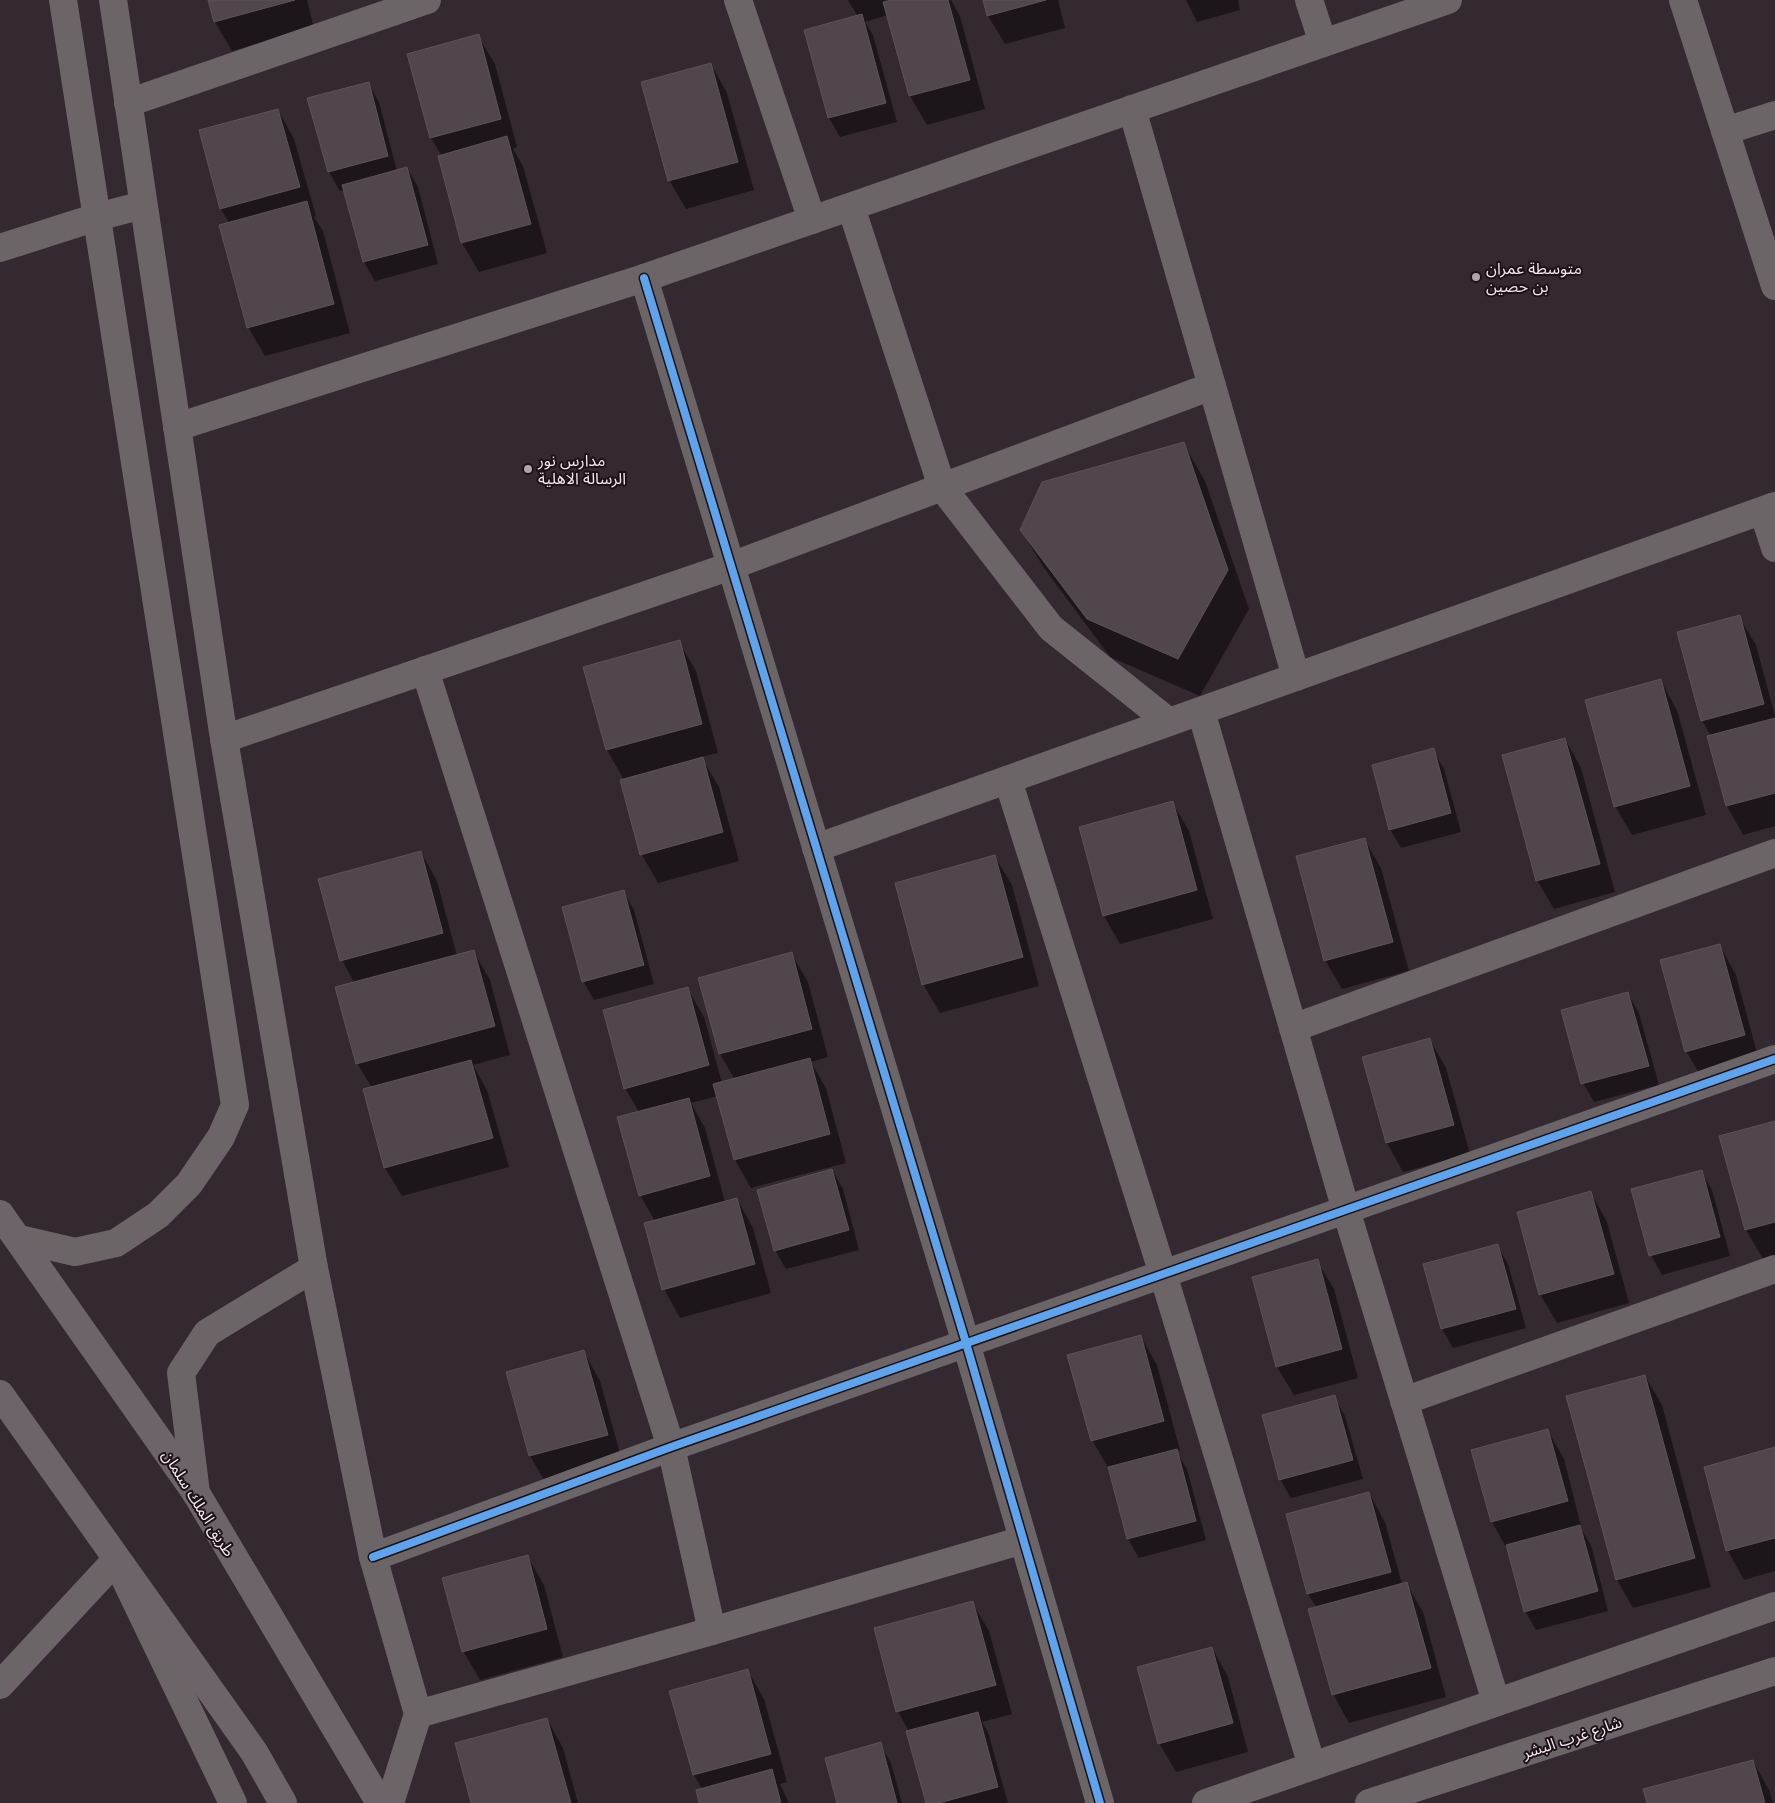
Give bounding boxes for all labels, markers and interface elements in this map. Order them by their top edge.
place label: متوسطة عمران بن حصين [1486,258,1582,296]
marker: متوسطة عمران بن حصين [1470,271,1482,283]
place label: مدارس نور الرسالة الاهلية [537,450,626,488]
marker: مدارس نور الرسالة الاهلية [522,463,534,475]
street label: طريق الملك سلمان [157,1446,240,1561]
street label: شارع غرب البشر [1519,1712,1625,1766]

